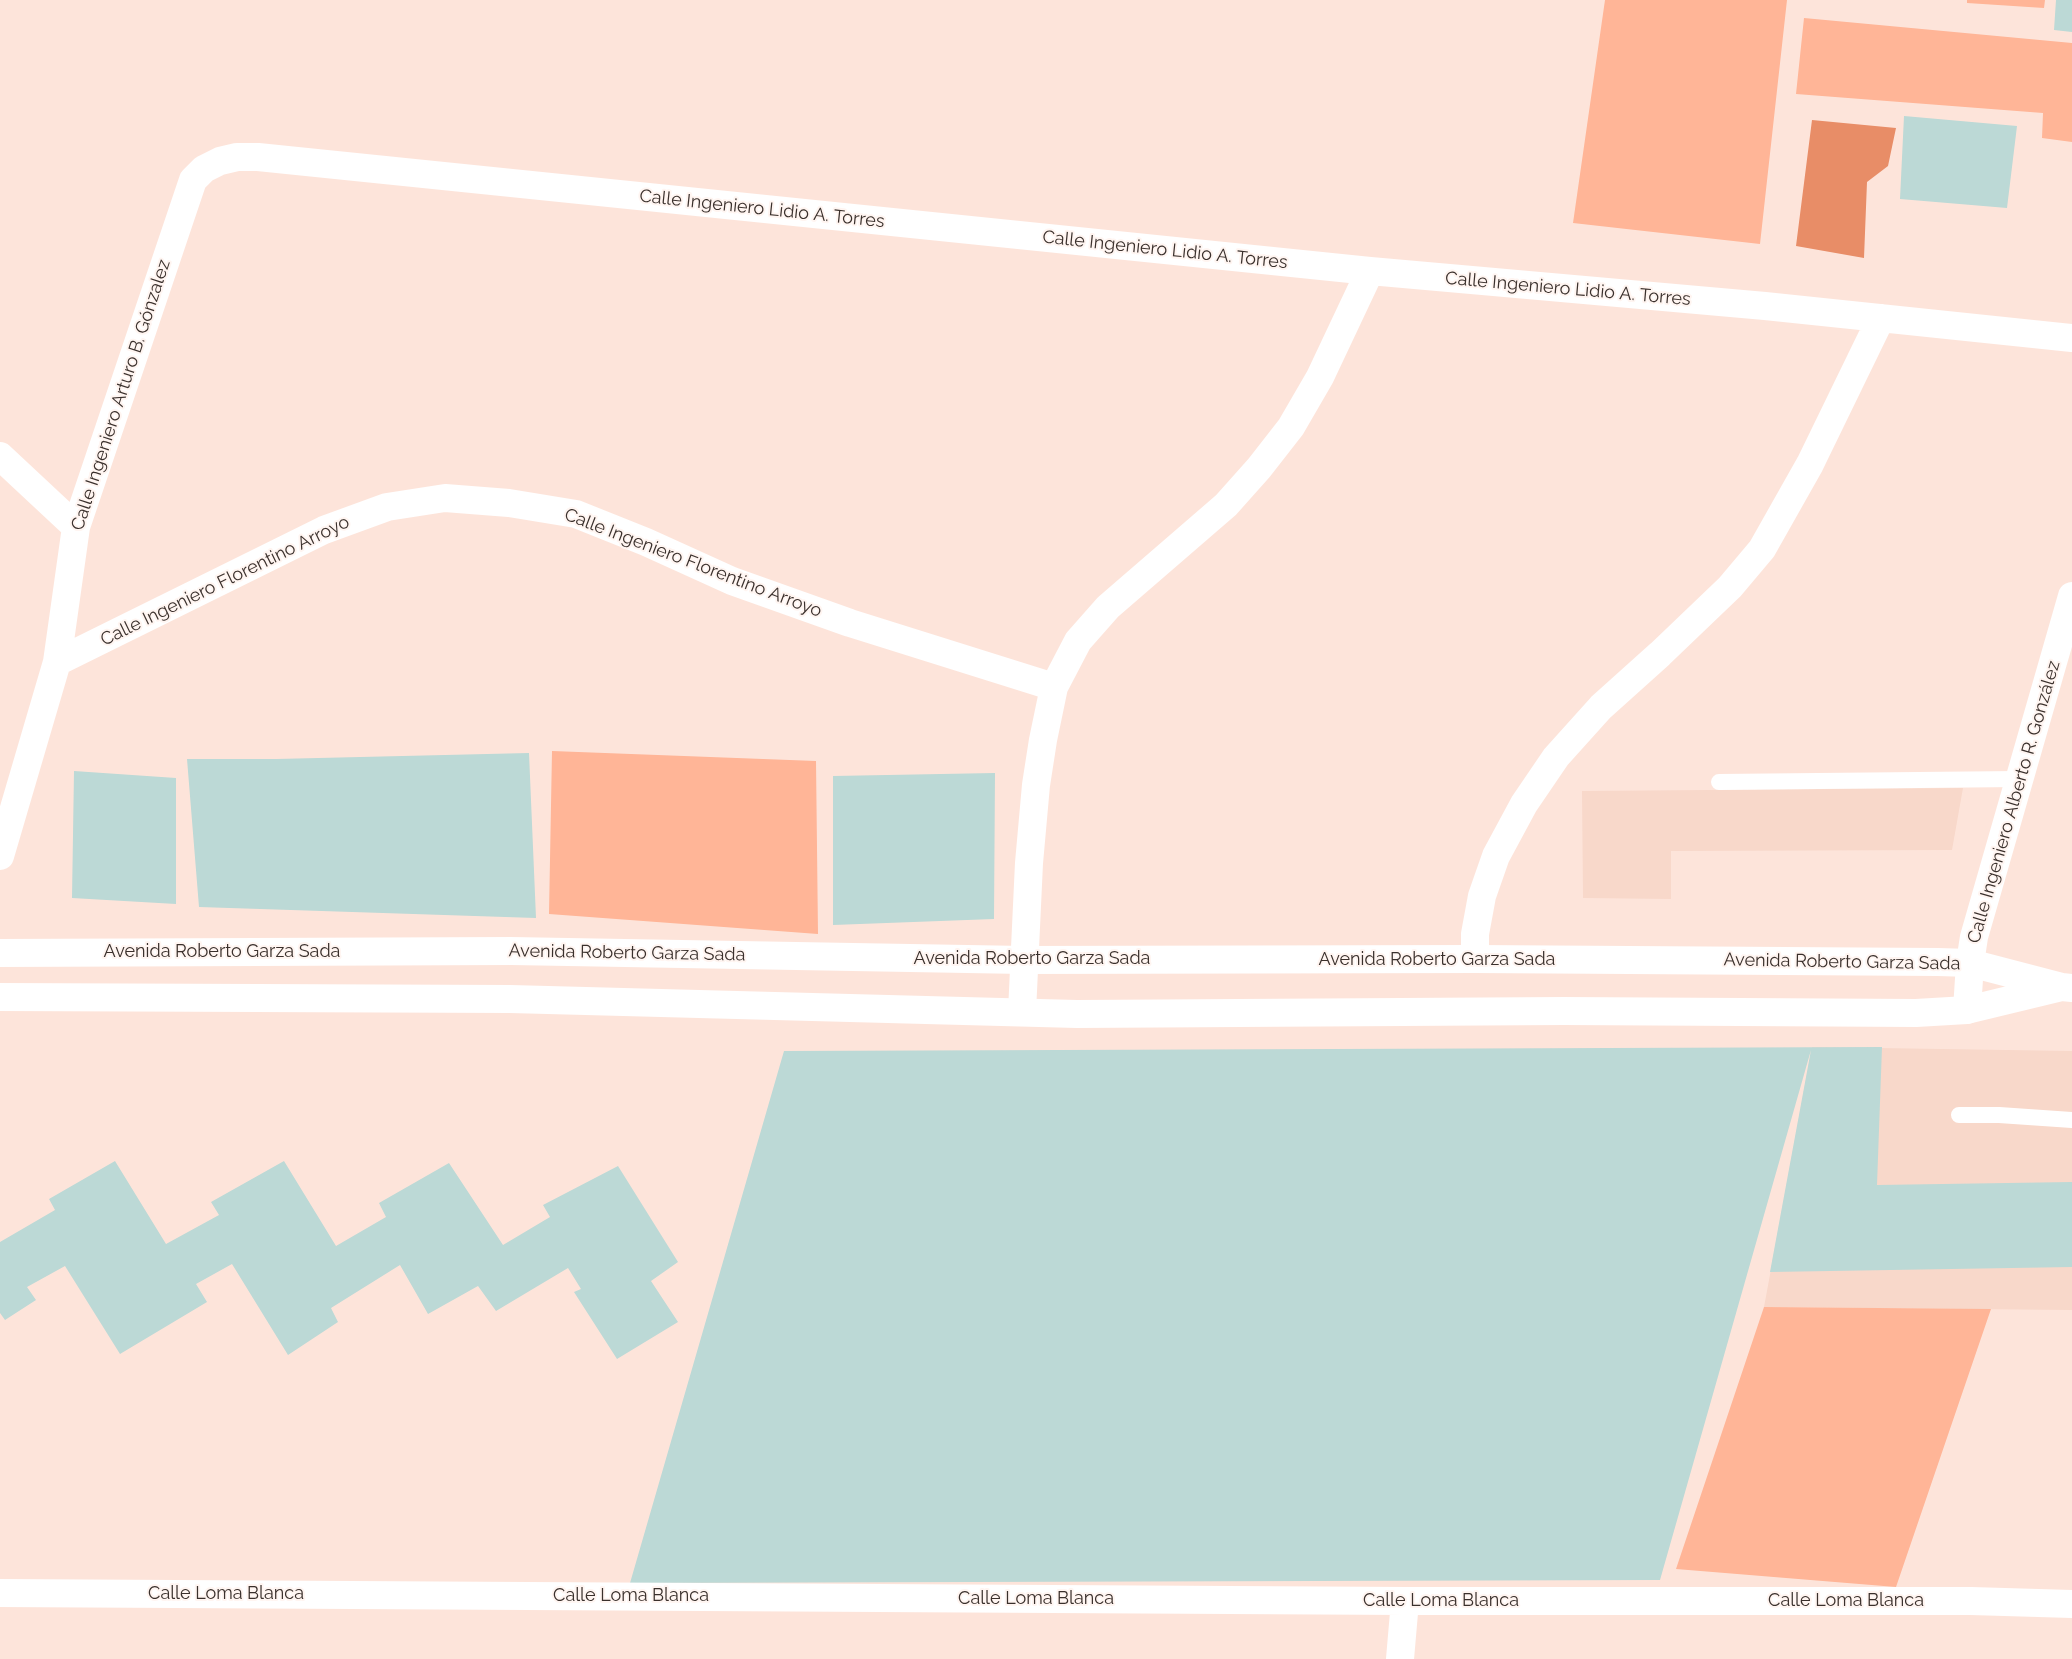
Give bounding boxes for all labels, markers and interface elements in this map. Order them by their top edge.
street label: Calle Ingeniero Lidio A. Torres [638,185,886,233]
street label: Calle Ingeniero Lidio A. Torres [1041,226,1289,274]
street label: Calle Ingeniero Arturo B. Gónzalez [67,257,175,533]
street label: Calle Ingeniero Lidio A. Torres [1444,268,1692,310]
street label: Calle Ingeniero Florentino Arroyo [561,504,825,622]
street label: Calle Ingeniero Florentino Arroyo [97,511,353,651]
street label: Calle Ingeniero Alberto R. González [1963,658,2065,946]
street label: Avenida Roberto Garza Sada [508,940,746,966]
street label: Avenida Roberto Garza Sada [104,941,340,963]
street label: Avenida Roberto Garza Sada [914,948,1150,970]
street label: Avenida Roberto Garza Sada [1319,949,1555,971]
street label: Avenida Roberto Garza Sada [1723,949,1961,975]
street label: Calle Loma Blanca [148,1583,304,1605]
street label: Calle Loma Blanca [553,1585,709,1607]
street label: Calle Loma Blanca [958,1588,1114,1610]
street label: Calle Loma Blanca [1363,1590,1519,1612]
street label: Calle Loma Blanca [1768,1590,1924,1612]

